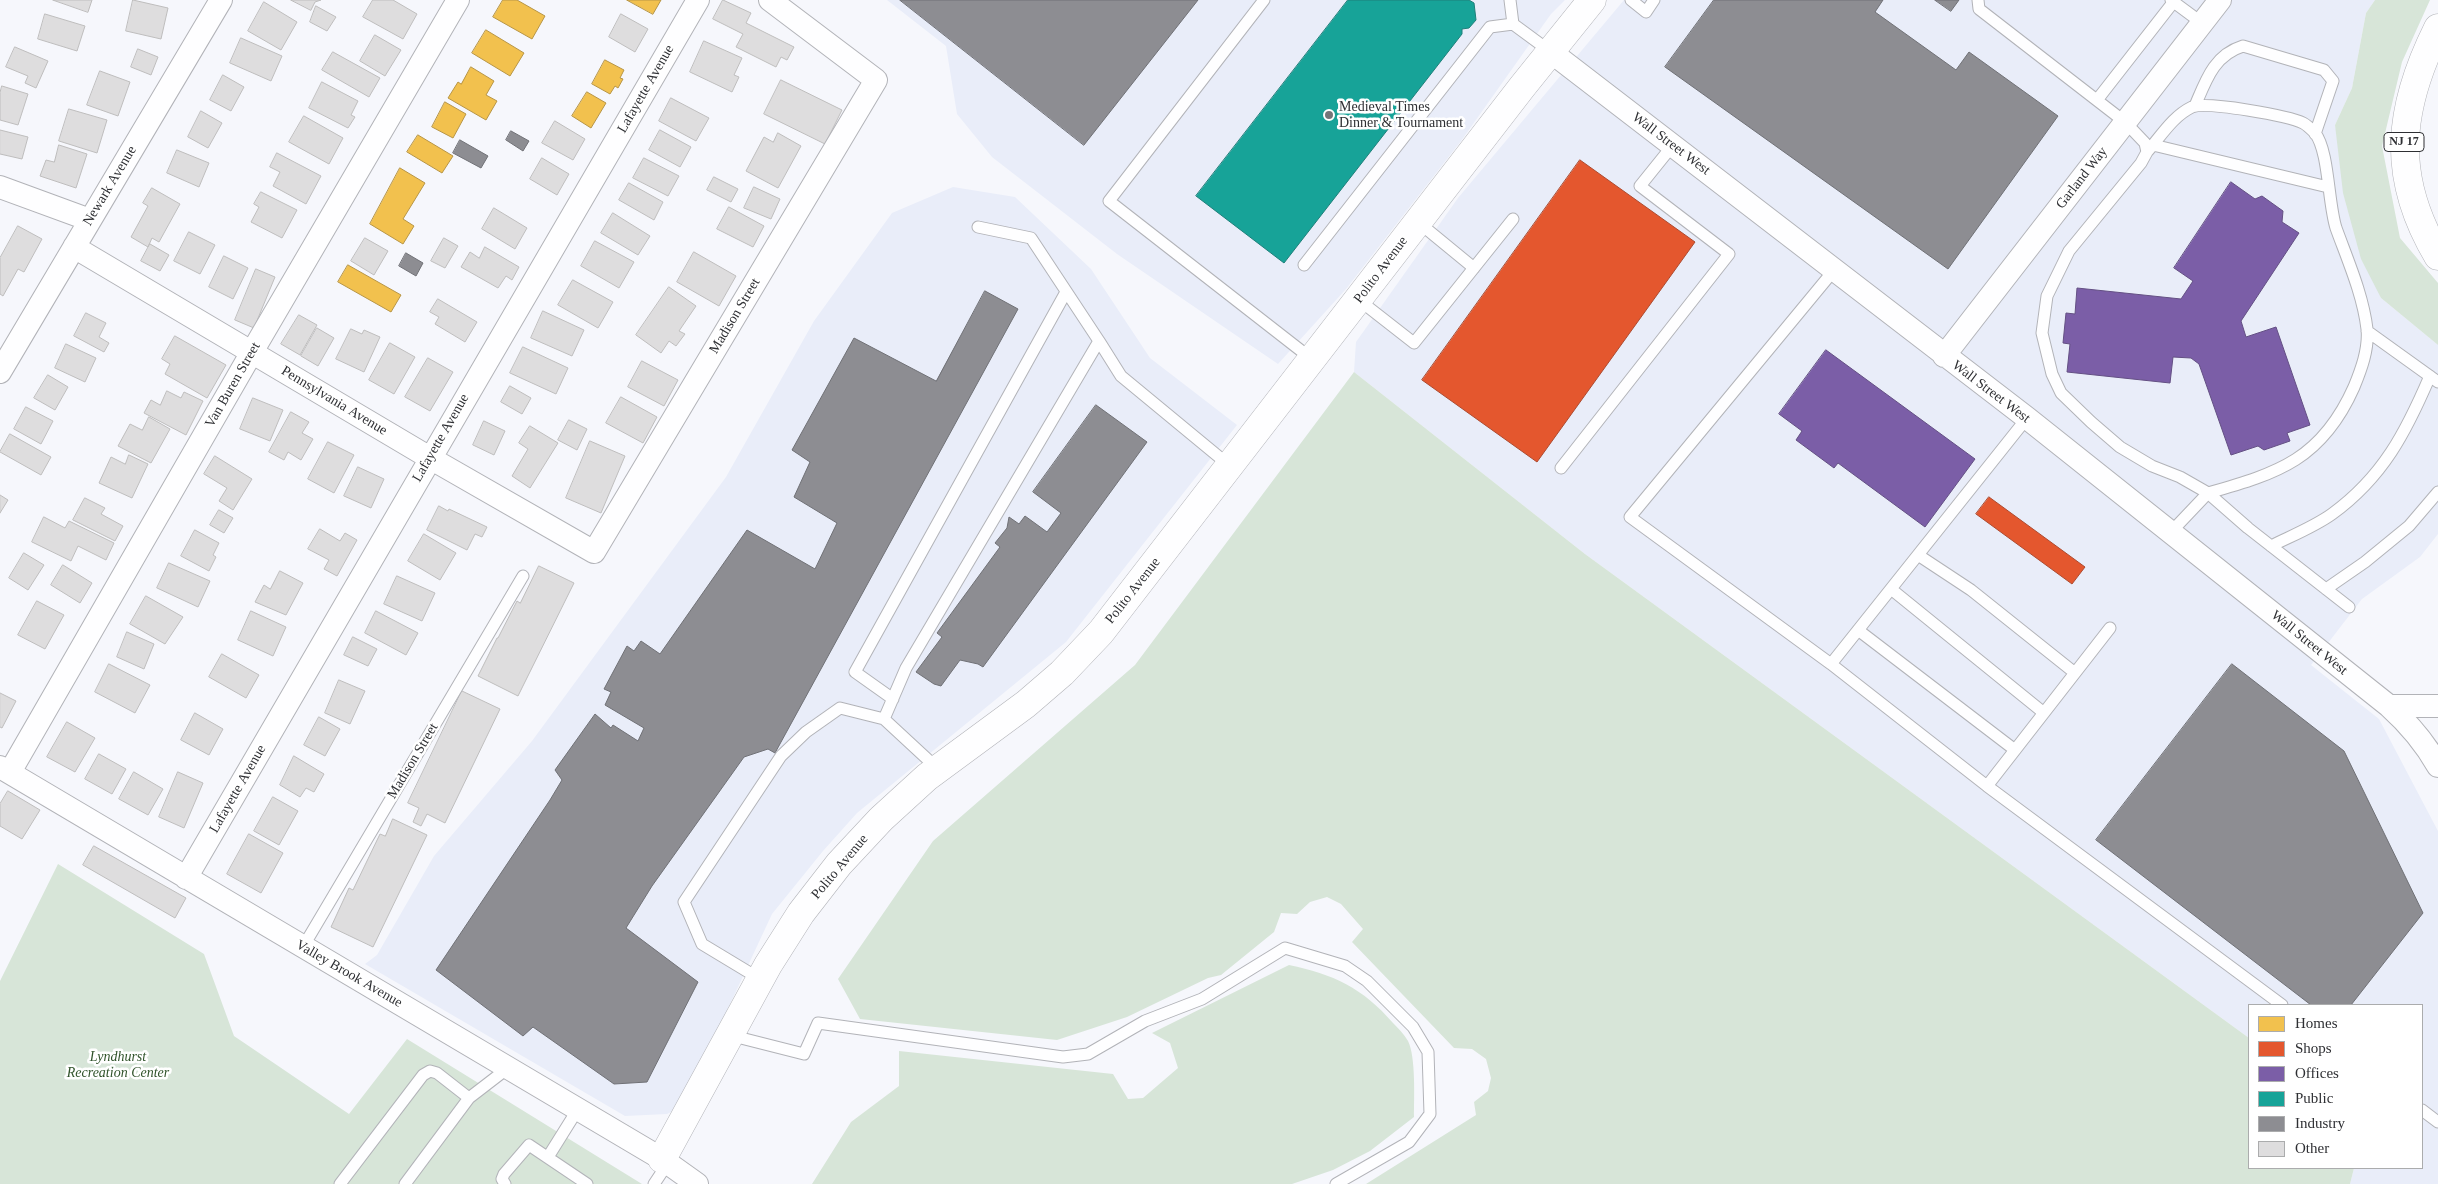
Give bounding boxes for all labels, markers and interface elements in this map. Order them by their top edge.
street label: Lafayette Avenue [614,42,678,136]
place label: Medieval Times Dinner & Tournament [1339,99,1463,132]
marker: Medieval Times Dinner & Tournament [1323,109,1335,121]
street label: Wall Street West [1629,109,1713,179]
road number: NJ 17 [2384,132,2424,152]
street label: Newark Avenue [80,143,140,229]
street label: Garland Way [2053,144,2111,212]
street label: Polito Avenue [1350,233,1412,307]
street label: Madison Street [706,275,764,357]
street label: Van Buren Street [202,339,264,431]
street label: Wall Street West [1949,357,2033,427]
street label: Pennsylvania Avenue [278,363,390,439]
street label: Lafayette Avenue [409,391,473,485]
street label: Polito Avenue [1102,555,1164,627]
street label: Wall Street West [2267,607,2351,679]
street label: Madison Street [384,720,442,802]
street label: Lafayette Avenue [206,742,270,836]
street label: Polito Avenue [808,831,872,903]
street label: Valley Brook Avenue [293,937,405,1011]
legend [2248,1004,2423,1169]
text: Homes [2295,1015,2338,1031]
text: Shops [2295,1040,2332,1056]
park label: Lyndhurst Recreation Center [67,1049,169,1082]
text: Offices [2295,1065,2339,1081]
text: Public [2295,1090,2333,1106]
text: Industry [2295,1115,2345,1131]
text: Other [2295,1140,2329,1156]

